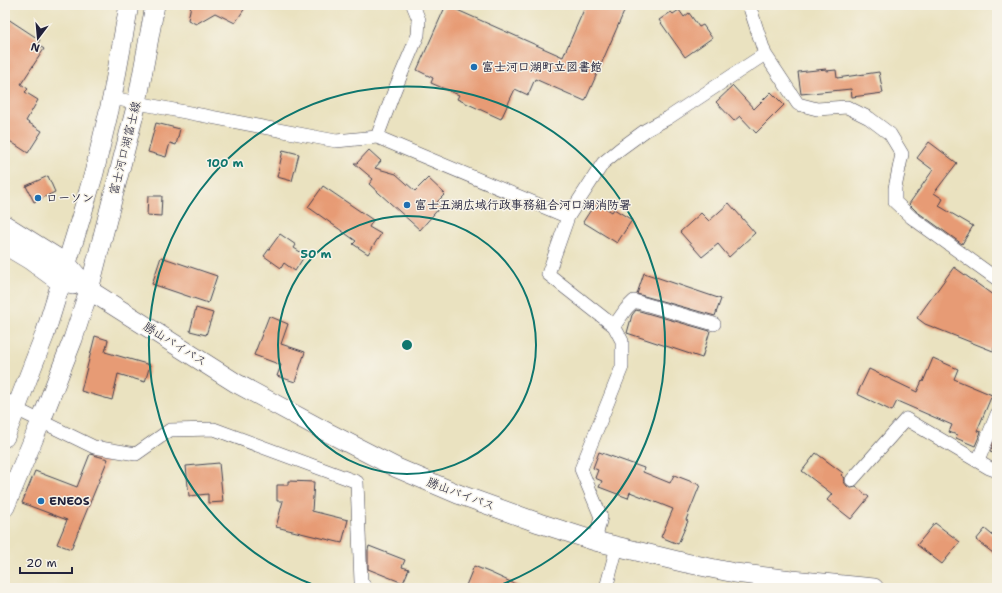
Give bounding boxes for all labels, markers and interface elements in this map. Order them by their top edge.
north arrow [18,18,58,58]
text: N [29,39,42,56]
place label: 富士河口湖町立図書館 [482,59,602,75]
marker: 富士河口湖町立図書館 [469,62,479,72]
street label: 富士河口湖富士線 [106,99,144,197]
text: 100 m [207,155,244,171]
place label: ローソン [46,190,94,206]
marker: ローソン [33,193,43,203]
place label: 富士五湖広域行政事務組合河口湖消防署 [415,197,631,213]
marker: 富士五湖広域行政事務組合河口湖消防署 [402,200,412,210]
text: 50 m [301,246,332,262]
street label: 勝山バイパス [140,318,210,370]
centre of rings [400,338,414,352]
street label: 勝山バイパス [425,474,497,514]
place label: ENEOS [49,493,90,509]
marker: ENEOS [36,496,46,506]
scale bar [20,549,72,575]
text: 20 m [26,555,57,571]

